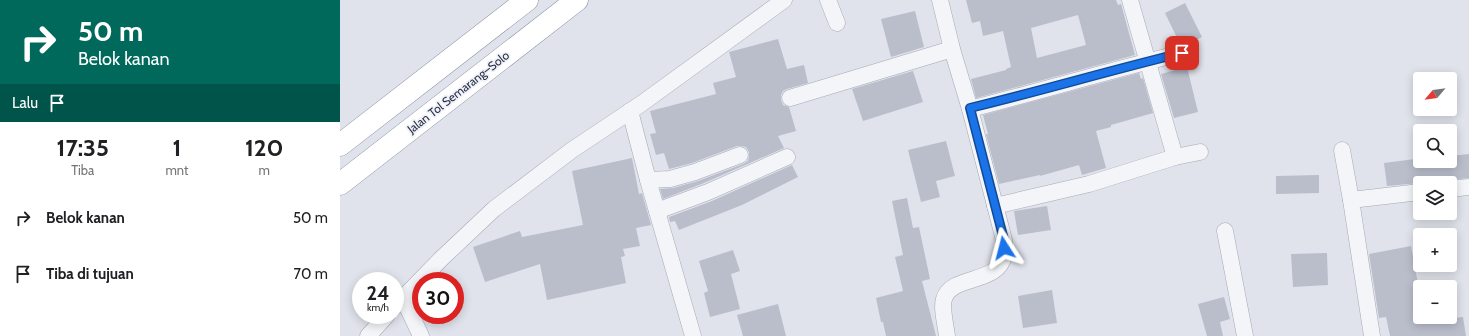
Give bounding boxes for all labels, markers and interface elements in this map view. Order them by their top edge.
text: 50 m [78,14,143,48]
icon: right [12,16,64,68]
pin [1165,36,1199,70]
icon: arrive [1171,42,1193,64]
street label: Jalan Tol Semarang–Solo [403,47,512,137]
text: Belok kanan [78,48,170,70]
north arrow [1413,72,1457,116]
map controls [1413,72,1457,324]
icon: arrive [46,92,68,114]
text: Lalu [12,94,38,112]
button: search [1413,124,1457,168]
text: 17:35 [57,133,109,162]
text: 1 [172,133,181,162]
text: 120 [245,133,283,162]
text: Tiba [71,162,94,178]
text: mnt [165,162,188,178]
text: m [258,162,270,178]
button: layers [1413,176,1457,220]
icon: right [12,207,34,229]
text: Belok kanan [46,209,125,227]
text: 50 m [293,209,328,227]
position arrow [983,227,1025,269]
button: + [1413,228,1457,272]
icon: arrive [12,263,34,285]
text: Tiba di tujuan [46,265,134,283]
text: 70 m [294,265,328,283]
speed limit sign: 30 [412,272,464,324]
button: − [1413,280,1457,324]
text: 24 [367,281,390,305]
text: km/h [367,301,389,314]

